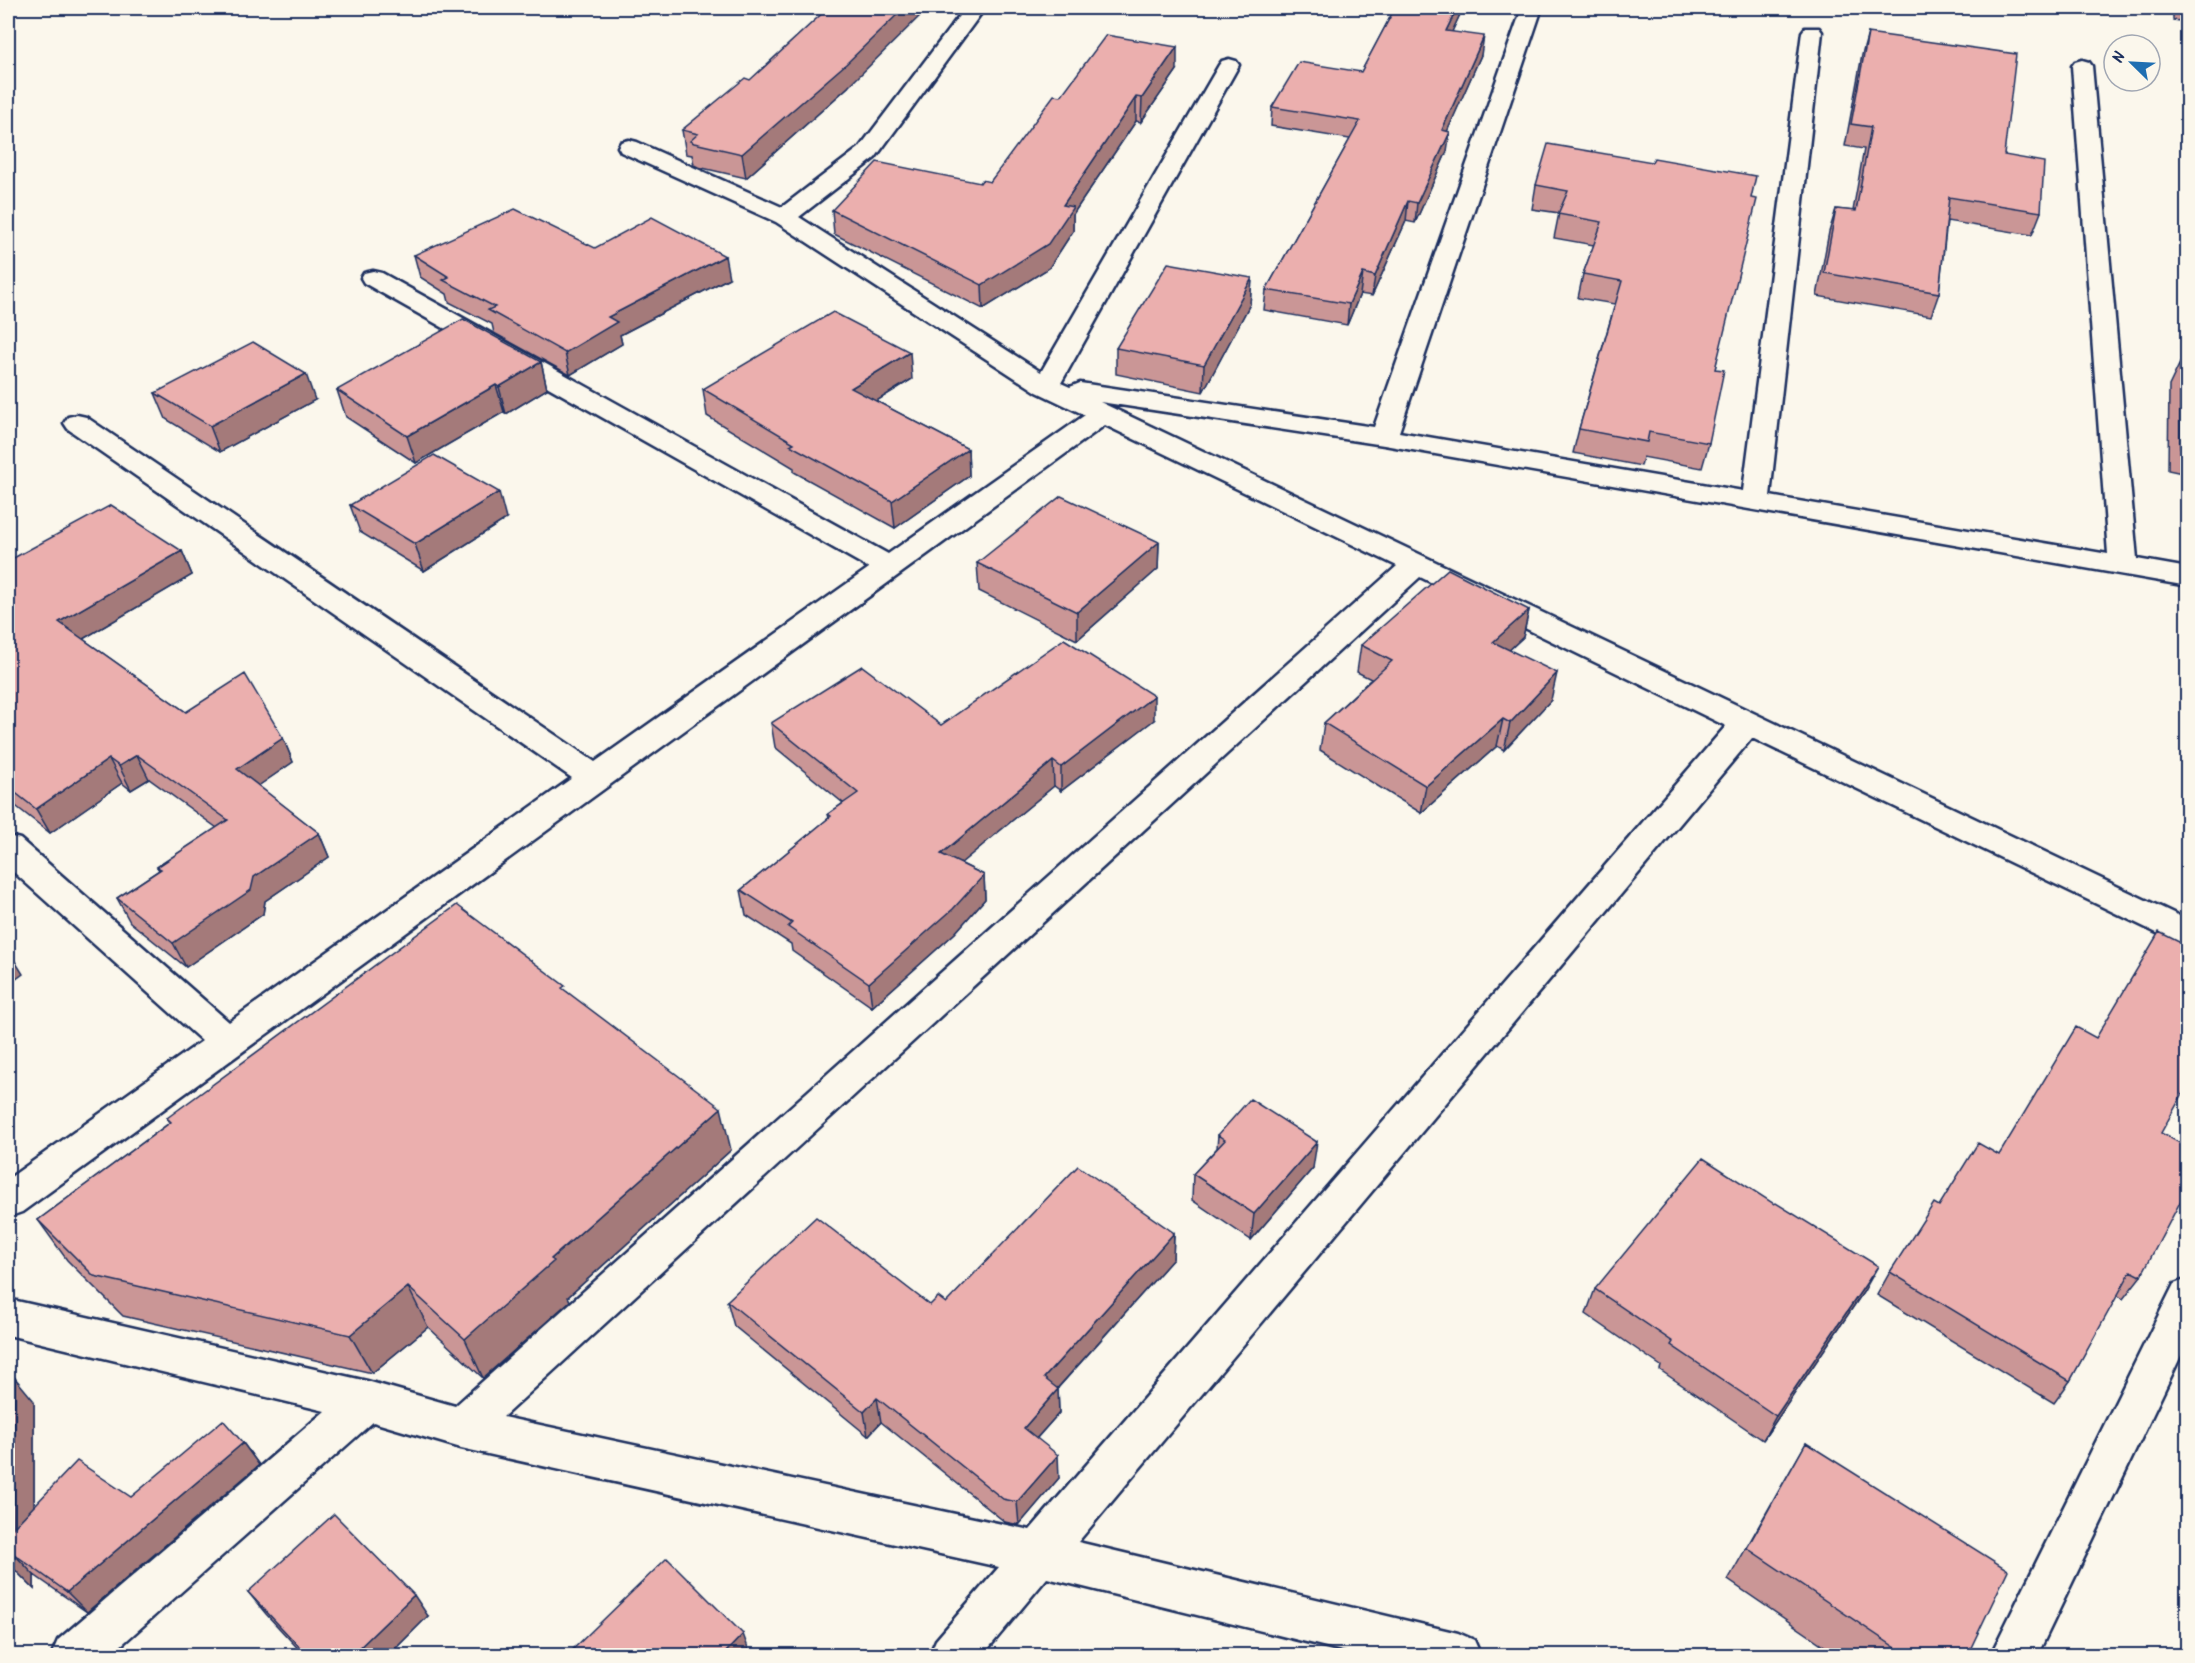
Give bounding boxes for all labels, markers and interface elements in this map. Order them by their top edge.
north arrow [2102,33,2162,93]
text: N [2106,48,2133,67]

